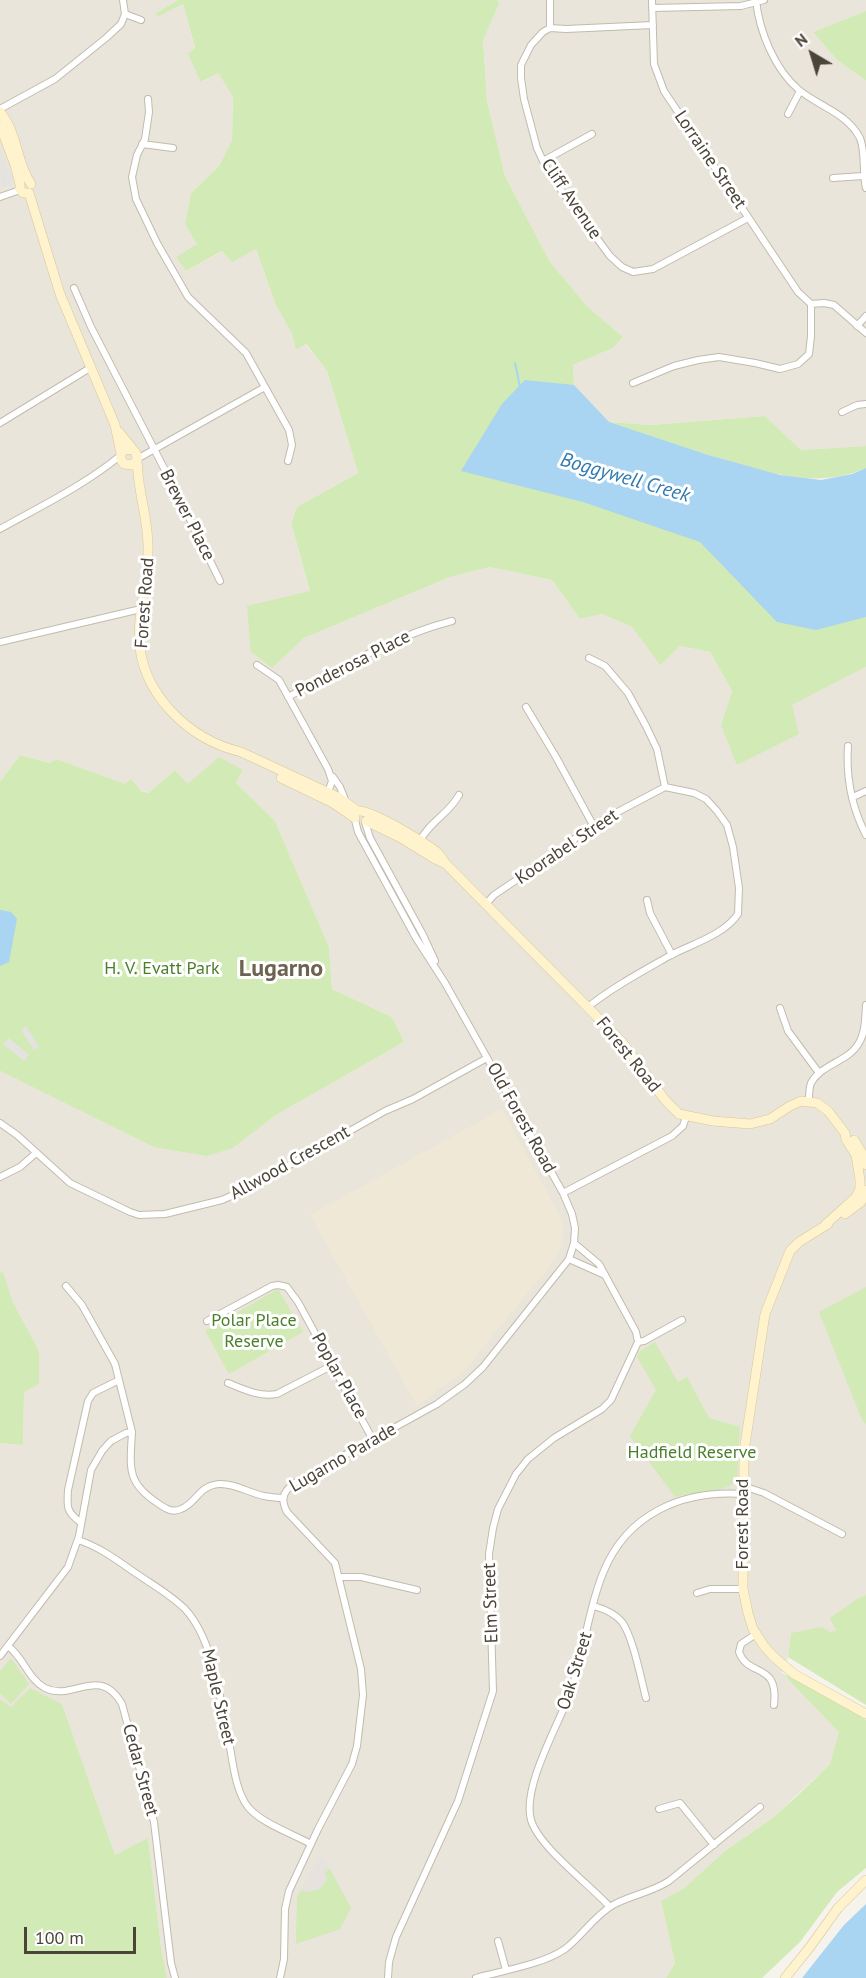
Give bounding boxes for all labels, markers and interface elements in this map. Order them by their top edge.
north arrow [782,24,842,84]
text: N [791,29,811,51]
street label: Lorraine Street [669,107,751,213]
street label: Cliff Avenue [536,154,606,244]
water label: Boggywell Creek [558,448,692,508]
street label: Brewer Place [155,466,219,564]
street label: Forest Road [131,557,159,649]
street label: Ponderosa Place [292,626,414,702]
street label: Koorabel Street [511,805,623,889]
district label: Lugarno [239,955,323,983]
park label: H. V. Evatt Park [104,958,220,980]
street label: Forest Road [591,1013,665,1097]
street label: Old Forest Road [482,1059,560,1177]
street label: Allwood Crescent [226,1121,354,1205]
park label: Polar Place Reserve [211,1310,297,1352]
street label: Poplar Place [307,1329,371,1423]
street label: Lugarno Parade [286,1419,400,1497]
park label: Hadfield Reserve [628,1442,756,1464]
street label: Forest Road [732,1479,754,1569]
street label: Elm Street [479,1562,503,1644]
street label: Oak Street [553,1629,597,1713]
street label: Maple Street [196,1647,240,1747]
street label: Cedar Street [117,1722,163,1818]
scale bar [27,1915,140,1953]
text: 100 m [35,1926,84,1949]

